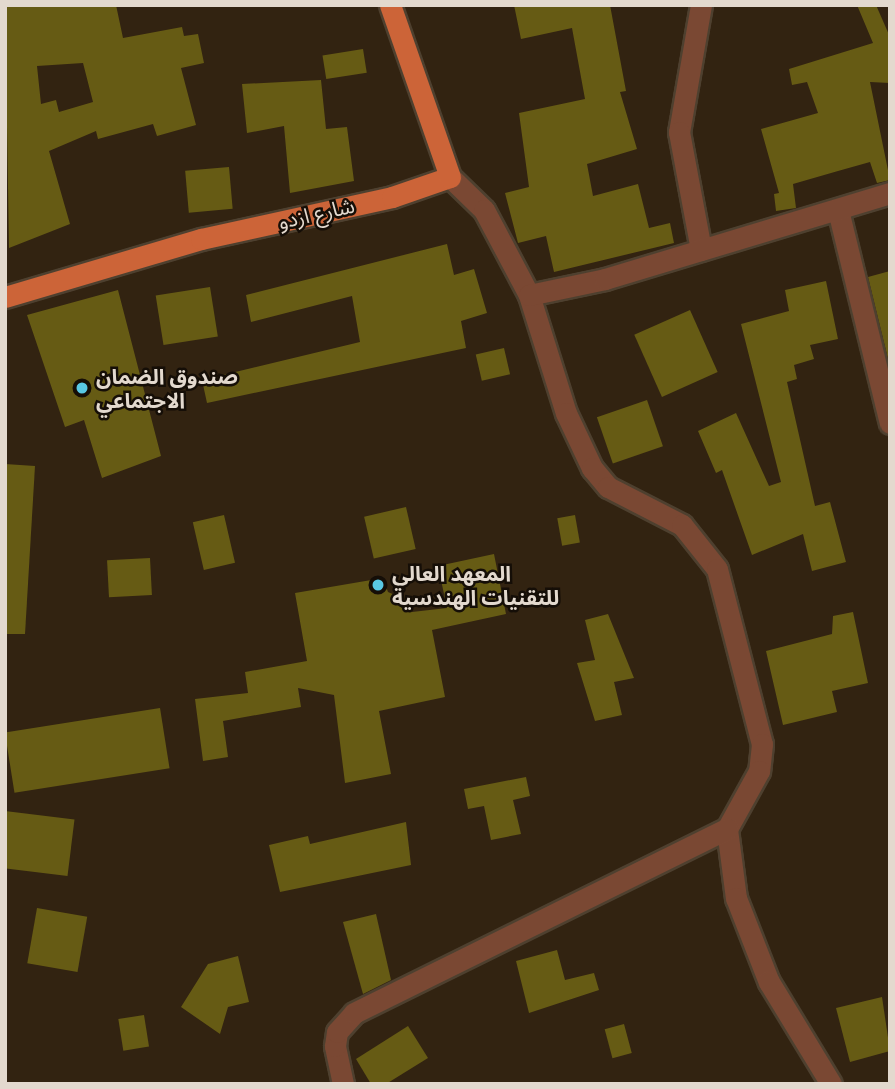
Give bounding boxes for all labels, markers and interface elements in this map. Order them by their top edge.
street label: شارع ازدو [275,192,357,234]
place label: صندوق الضمان الاجتماعي [96,363,238,413]
marker: صندوق الضمان الاجتماعي [74,380,90,396]
place label: المعهد العالي للتقنيات الهندسية [392,560,559,610]
marker: المعهد العالي للتقنيات الهندسية [370,577,386,593]

